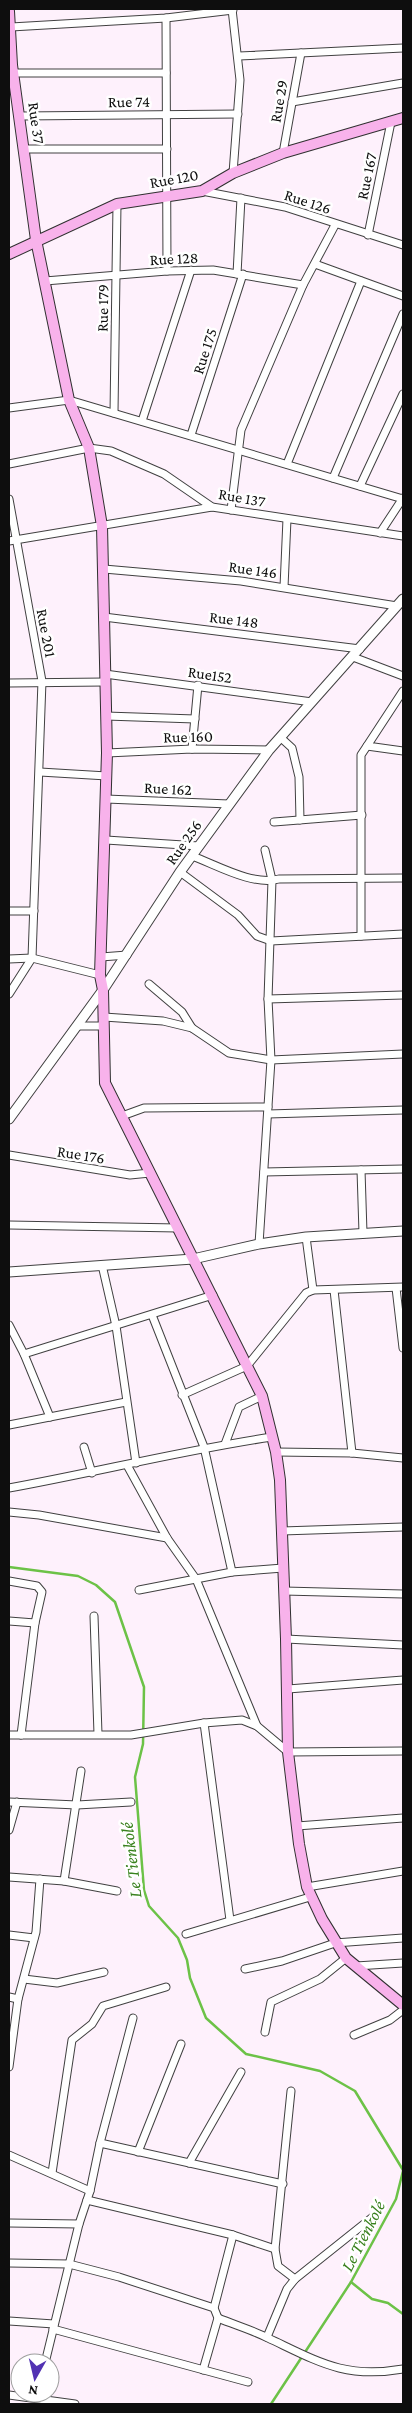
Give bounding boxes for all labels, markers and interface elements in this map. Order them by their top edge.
street label: Rue 29 [266,78,291,124]
street label: Rue 74 [108,93,150,110]
street label: Rue 37 [25,101,48,146]
street label: Rue 167 [353,151,380,201]
street label: Rue 120 [148,166,200,191]
street label: Rue 126 [282,186,333,217]
street label: Rue 128 [149,249,199,268]
street label: Rue 179 [94,284,111,332]
street label: Rue 175 [189,326,220,376]
street label: Rue 137 [217,485,267,510]
street label: Rue 146 [228,558,278,581]
street label: Rue 201 [33,607,60,659]
street label: Rue 148 [208,608,259,631]
street label: Rue152 [187,663,233,686]
street label: Rue 160 [163,728,213,745]
street label: Rue 162 [144,779,193,798]
street label: Rue 256 [162,817,205,868]
street label: Rue 176 [56,1142,106,1167]
water label: Le Tienkolé [116,1820,146,1899]
water label: Le Tienkolé [337,2196,390,2275]
north arrow [10,2353,60,2403]
text: N [27,2382,39,2399]

